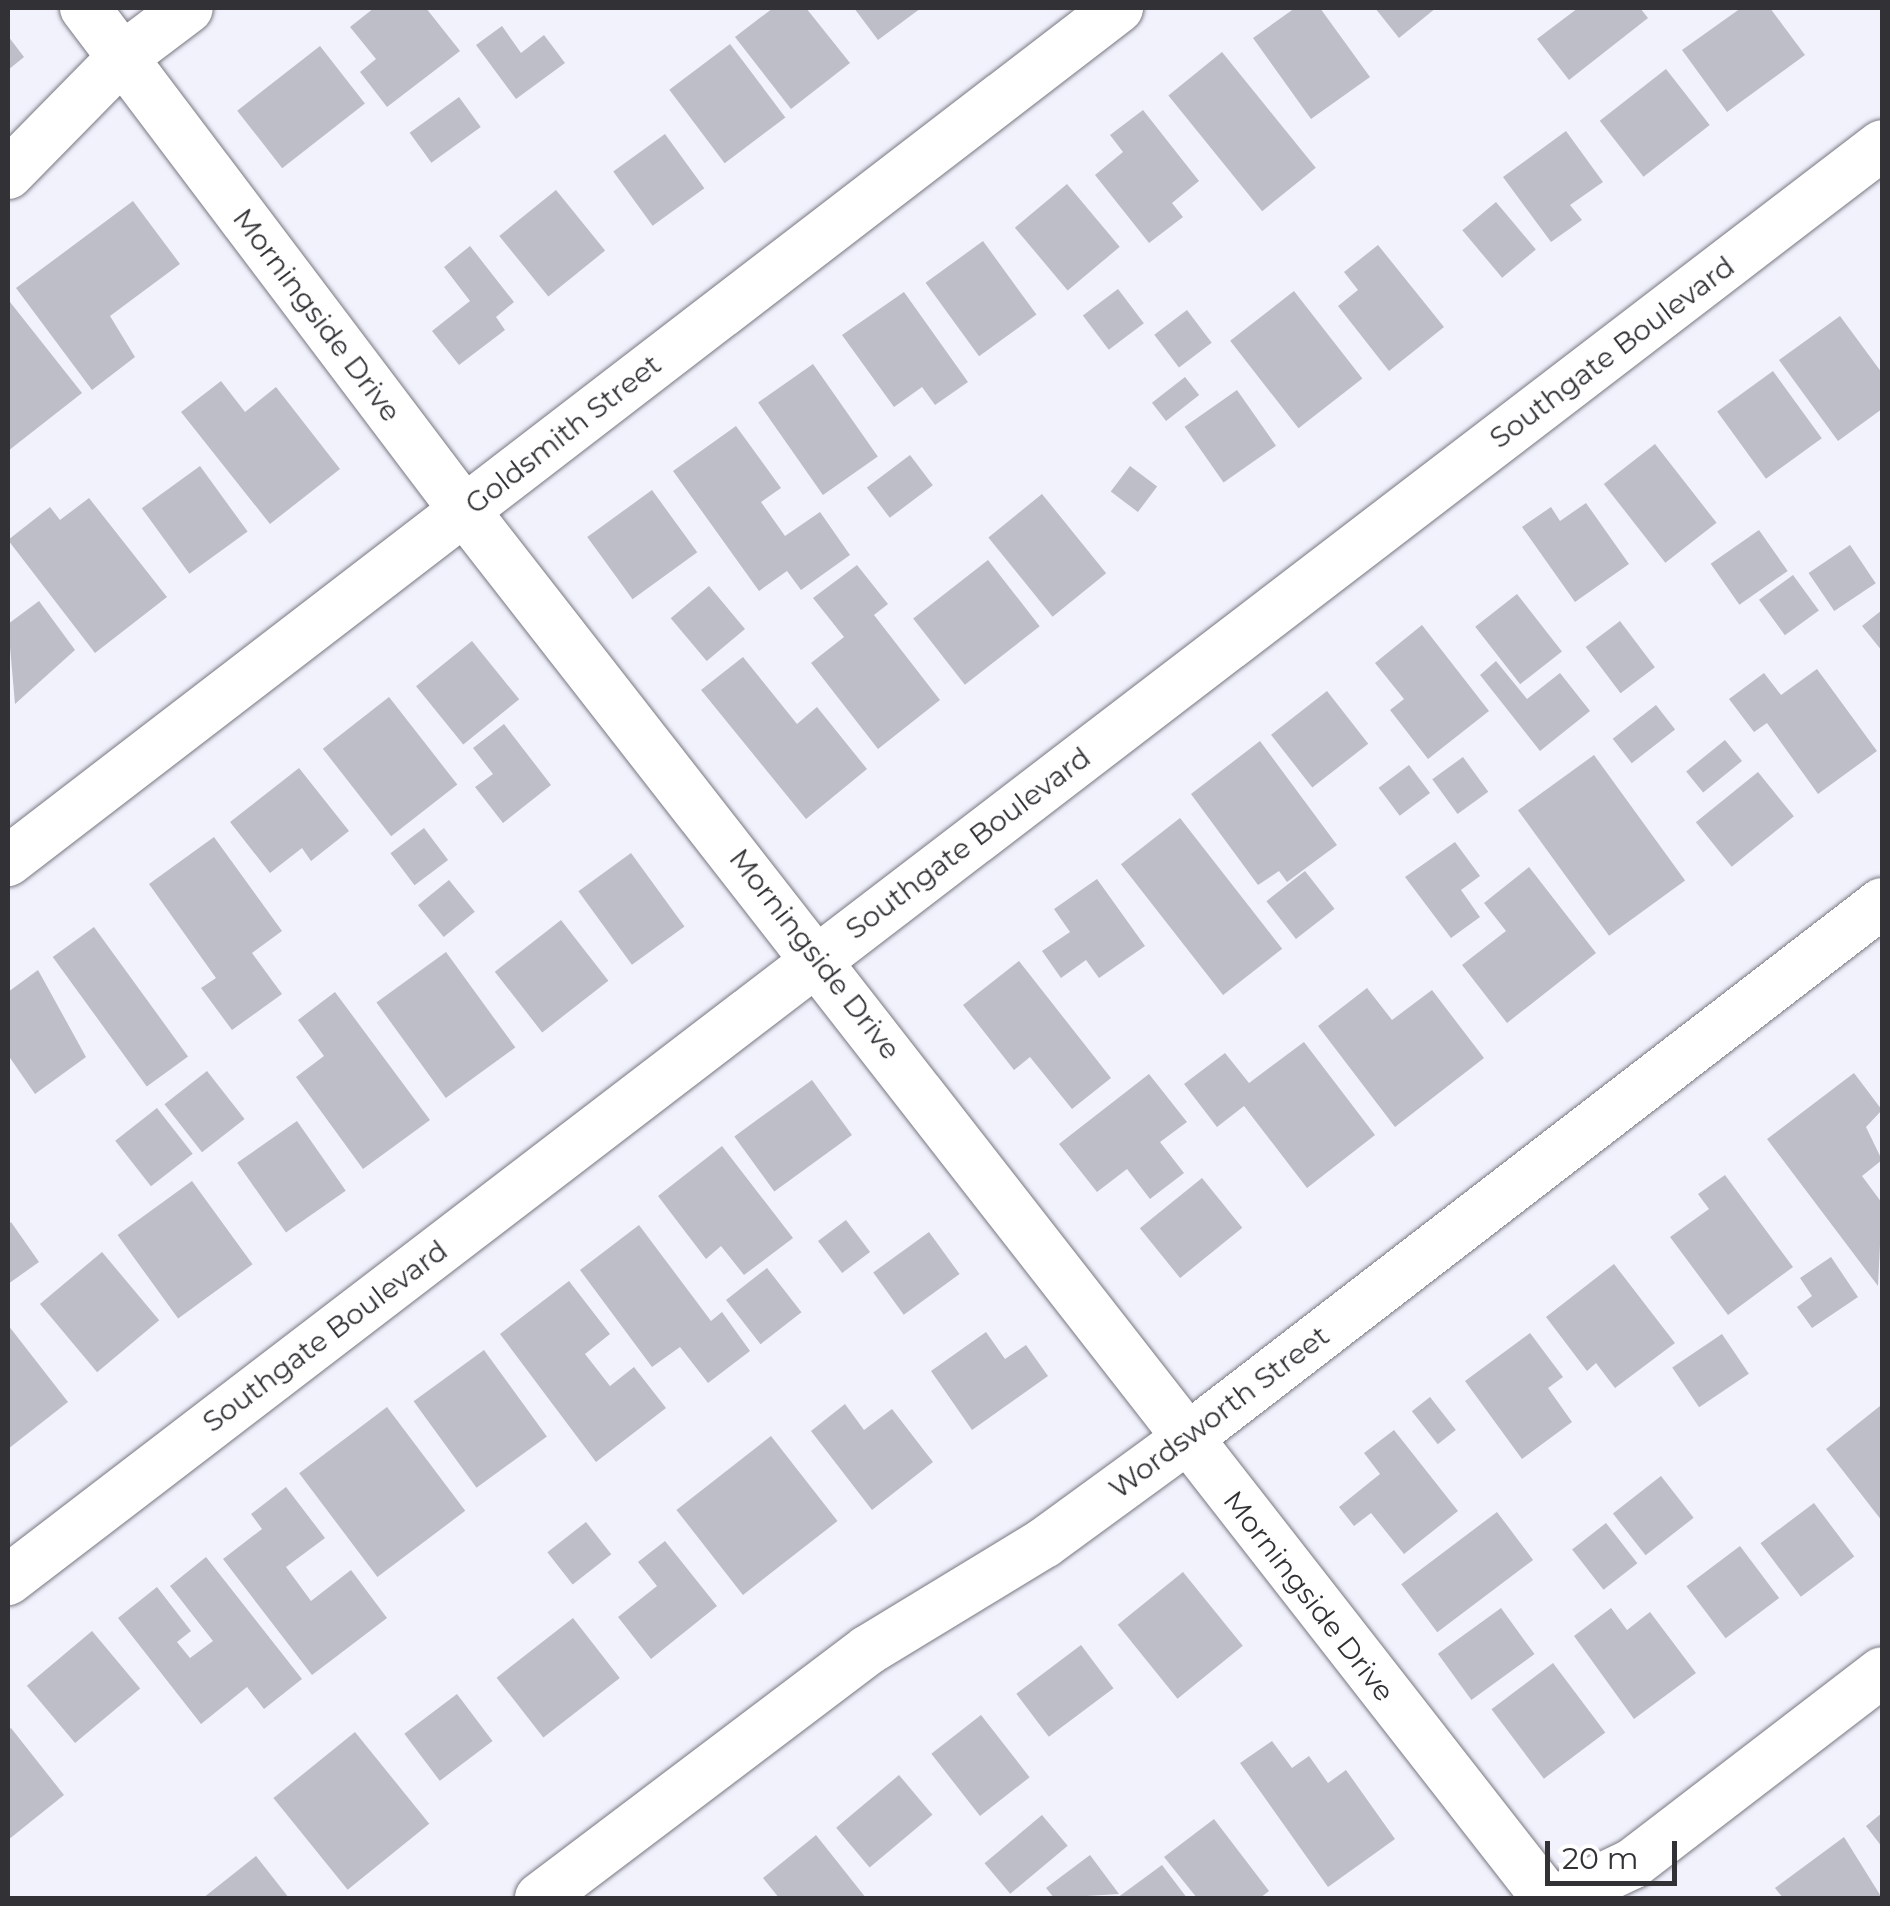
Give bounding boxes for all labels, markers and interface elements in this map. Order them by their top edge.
street label: Morningside Drive [226,202,408,428]
street label: Southgate Boulevard [1483,249,1741,455]
street label: Goldsmith Street [459,347,667,521]
street label: Southgate Boulevard [839,740,1097,946]
street label: Morningside Drive [722,842,908,1066]
street label: Southgate Boulevard [196,1233,454,1439]
street label: Wordsworth Street [1103,1319,1335,1505]
street label: Morningside Drive [1216,1484,1402,1708]
scale bar [1550,1821,1682,1883]
text: 20 m [1562,1840,1639,1877]

